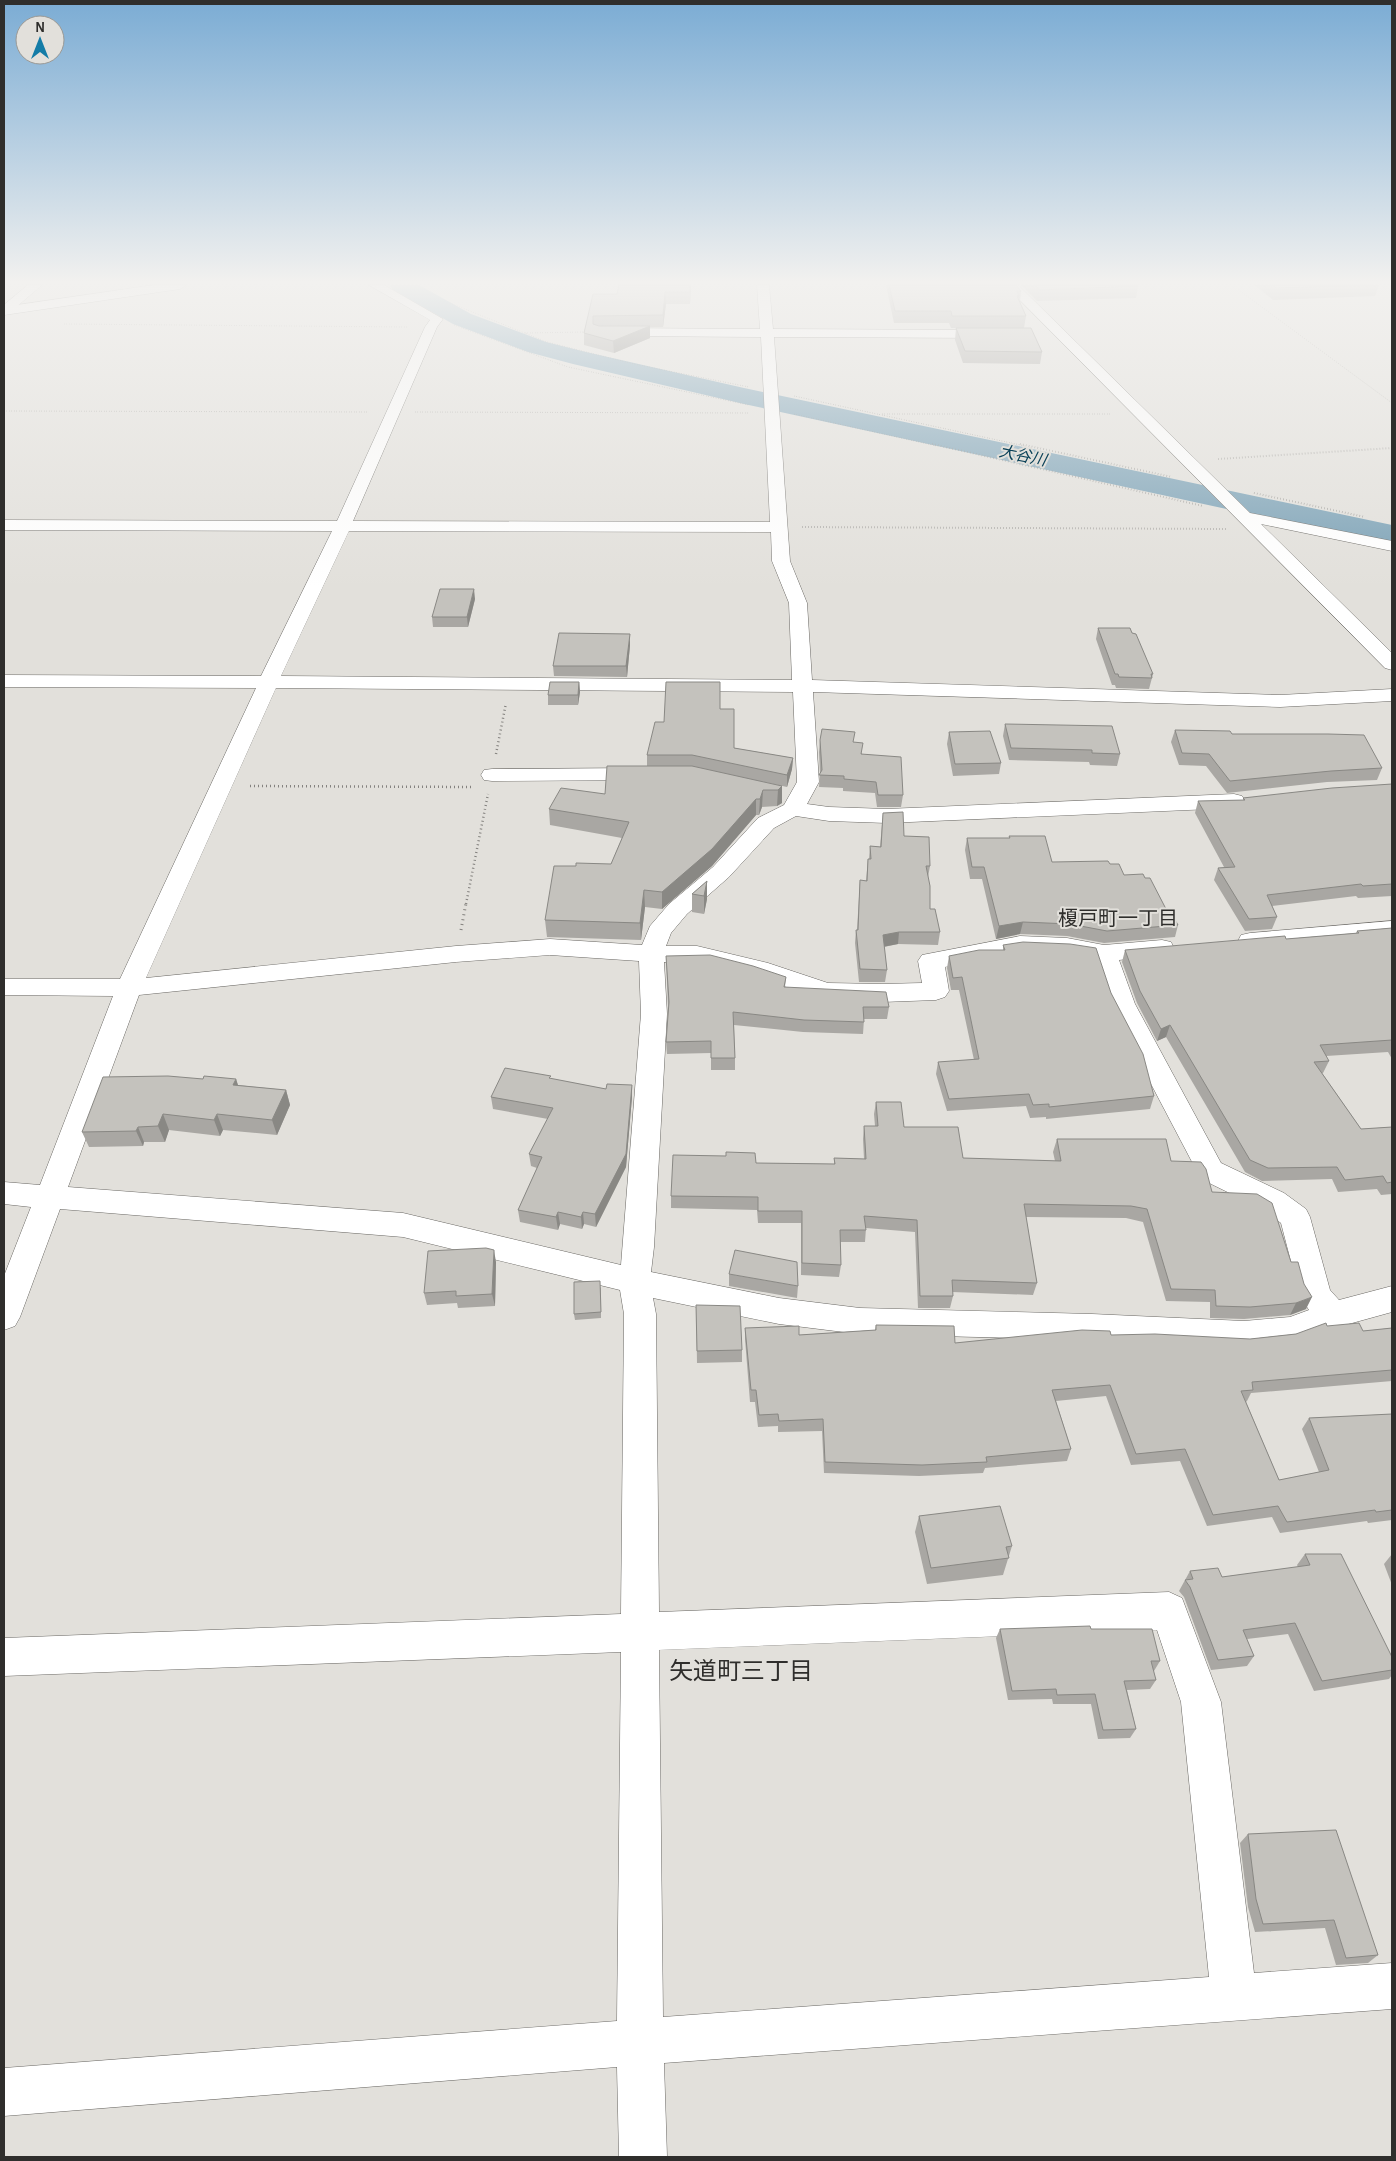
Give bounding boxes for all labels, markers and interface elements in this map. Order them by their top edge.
north arrow [15,15,65,65]
text: N [35,21,45,35]
water label: 大谷川 [998,442,1050,469]
district label: 榎戸町一丁目 [1058,908,1178,929]
district label: 矢道町三丁目 [669,1658,813,1684]

